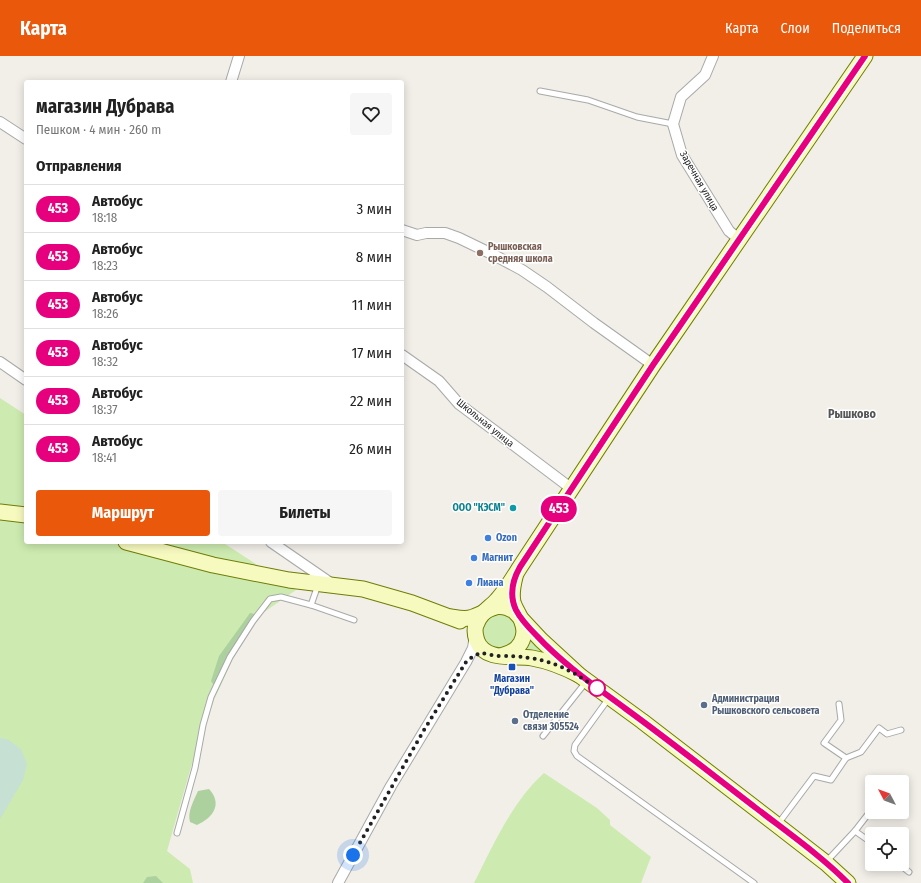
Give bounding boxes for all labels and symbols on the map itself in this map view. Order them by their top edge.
street label: Заречная улица [677,149,721,213]
place label: Рышковская средняя школа [488,241,553,265]
marker: Рышковская средняя школа [475,248,485,258]
street label: Школьная улица [454,396,516,450]
district label: Рышково [828,407,876,421]
line badge: 453 [536,496,582,522]
place label: ООО "КЭСМ" [453,502,505,514]
marker: ООО "КЭСМ" [508,503,518,513]
place label: Ozon [496,532,517,544]
marker: Ozon [483,533,493,543]
place label: Магнит [482,552,514,564]
marker: Магнит [469,553,479,563]
place label: Лиана [477,577,504,589]
marker: Лиана [464,578,474,588]
marker: Магазин "Дубрава" [507,662,517,672]
place label: Магазин "Дубрава" [490,673,534,697]
unlabelled marker [588,679,606,697]
place label: Администрация Рышковского сельсовета [711,693,819,717]
marker: Администрация Рышковского сельсовета [699,700,709,710]
place label: Отделение связи 305524 [523,709,579,733]
marker: Отделение связи 305524 [510,716,520,726]
north arrow [865,775,909,819]
your location [343,845,363,865]

